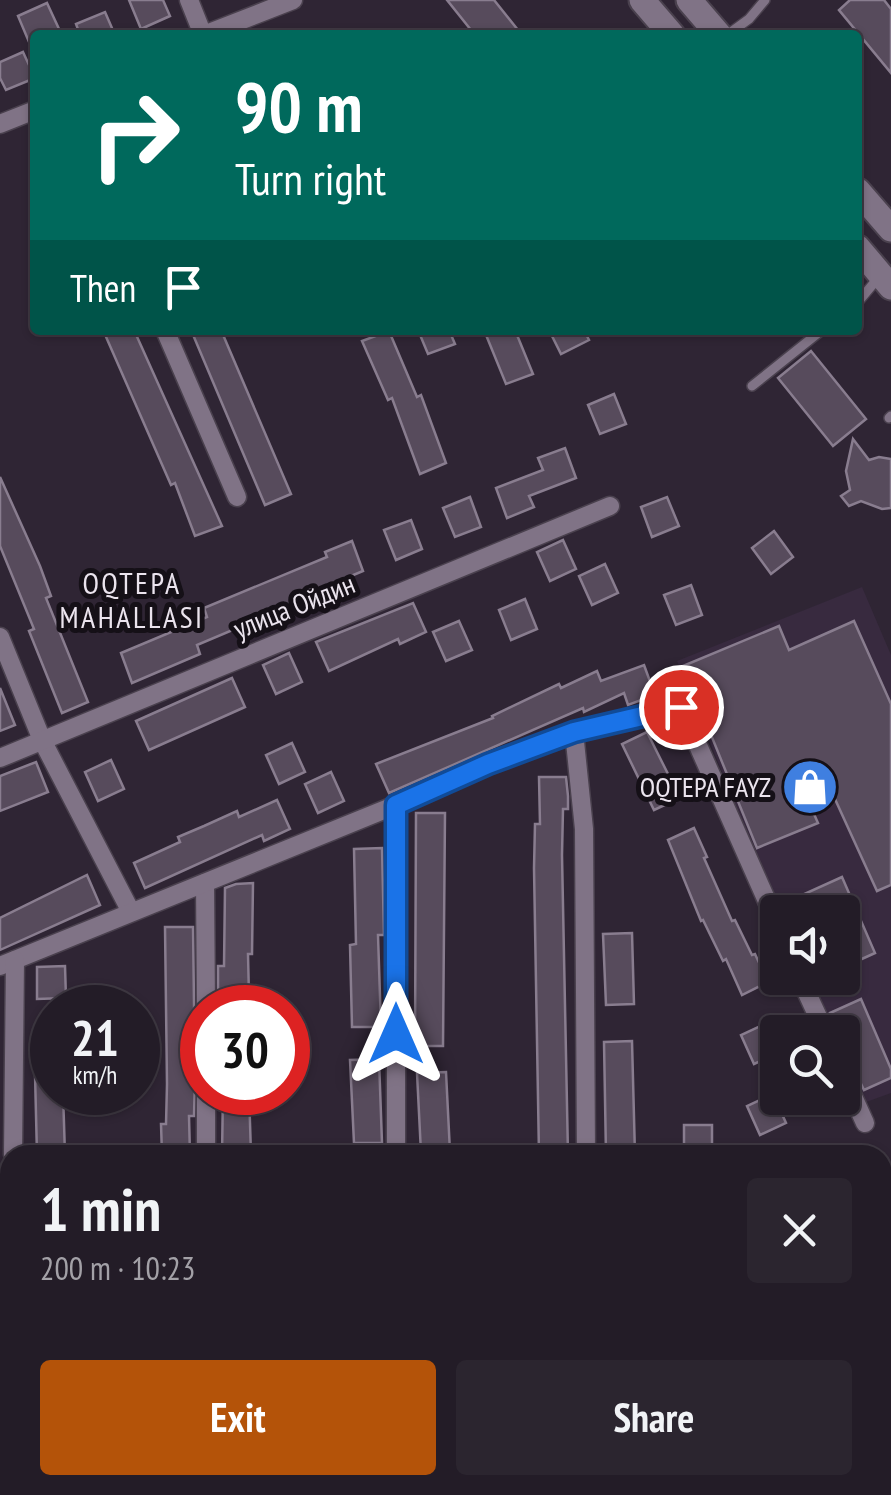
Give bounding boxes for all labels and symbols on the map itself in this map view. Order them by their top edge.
district label: OQTEPA MAHALLASI [59,563,205,636]
street label: улица Ойдин [228,564,360,647]
pin [639,665,724,750]
shop icon: OQTEPA FAYZ [780,757,840,817]
place label: OQTEPA FAYZ [640,768,771,805]
position arrow [344,982,448,1086]
speed limit sign: 30 [180,985,310,1115]

